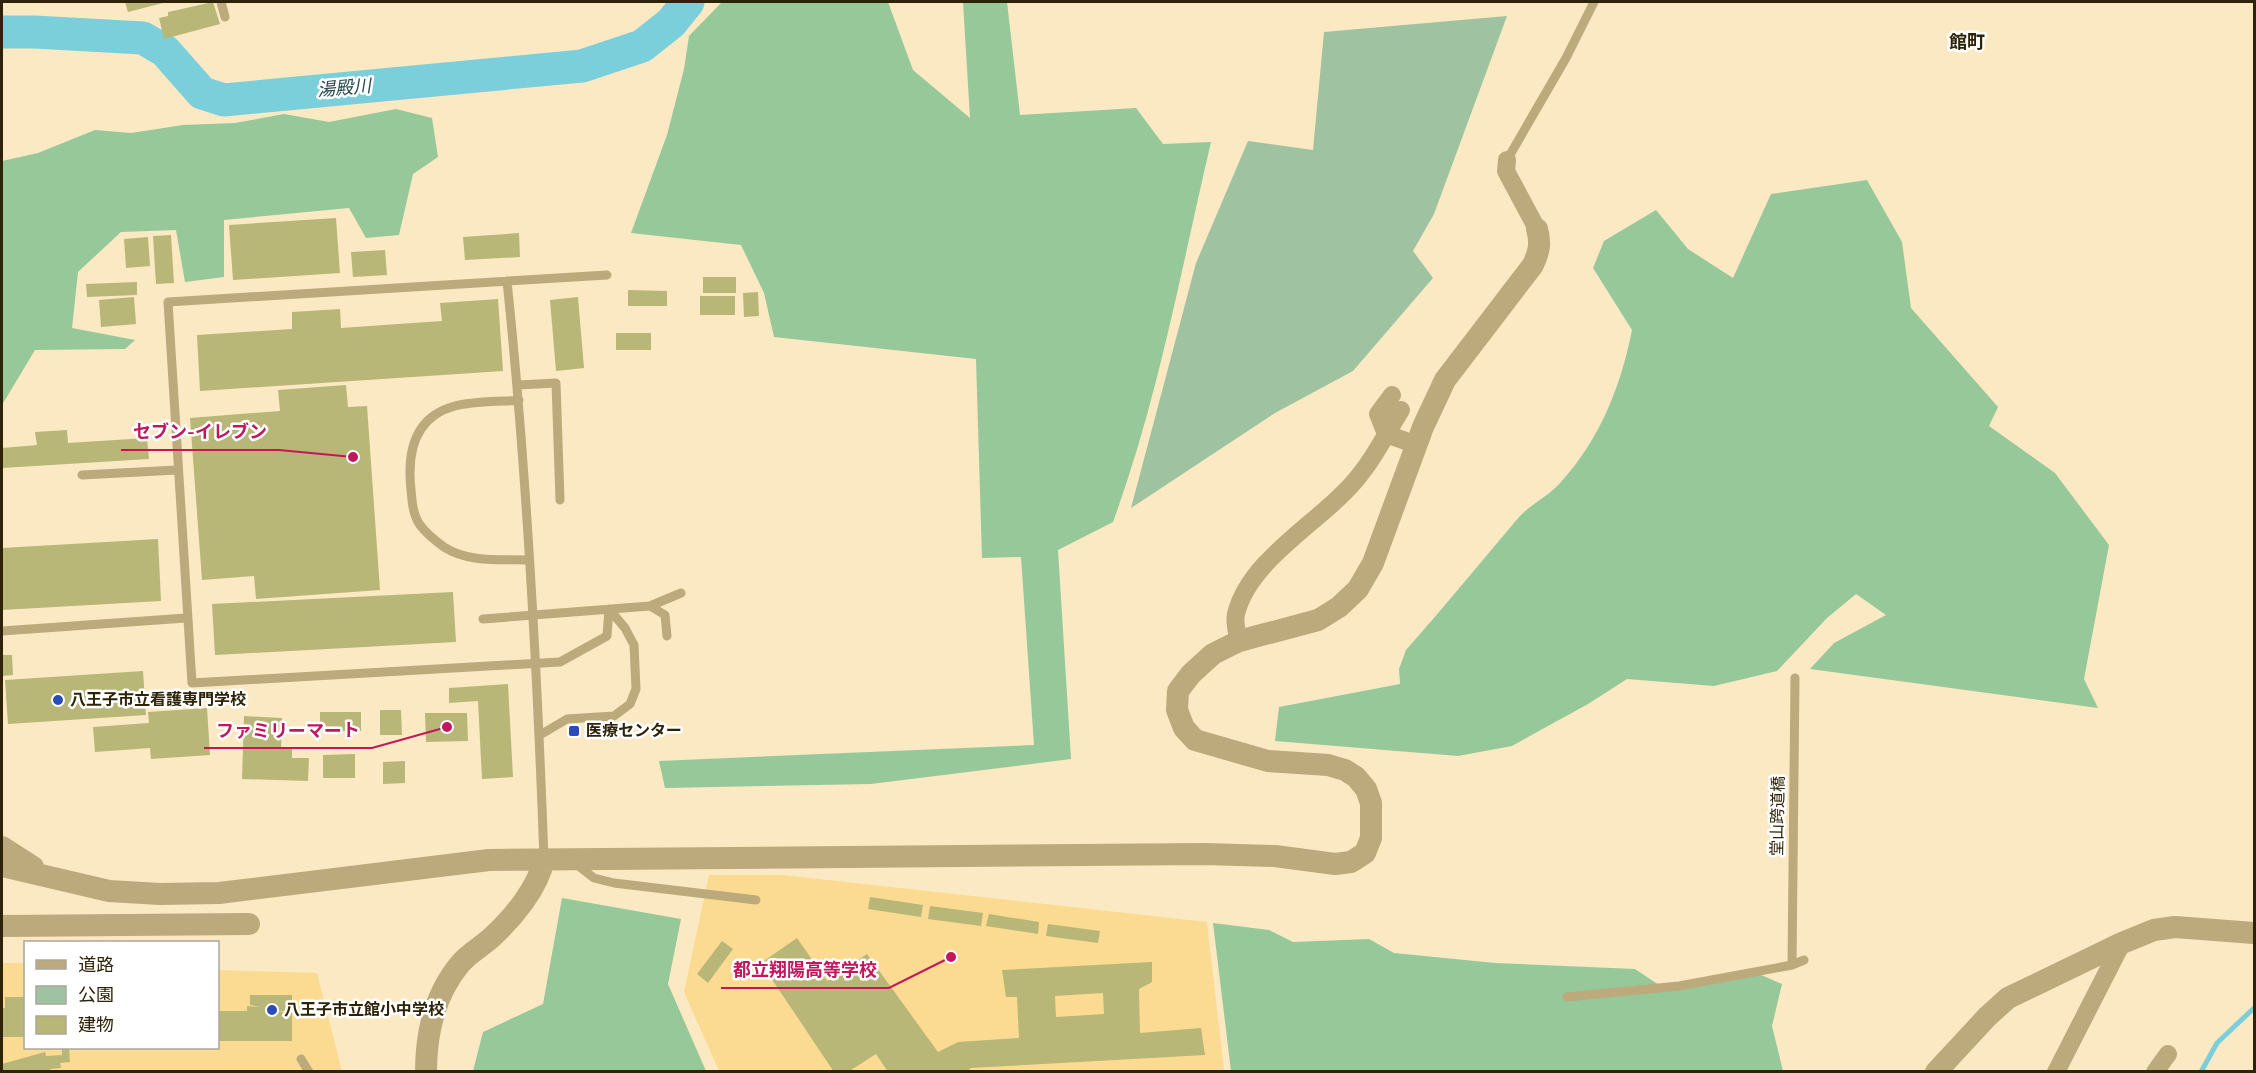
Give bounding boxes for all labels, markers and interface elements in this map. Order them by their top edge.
district label: 館町 [1949,30,1985,54]
water label: 湯殿川 [316,74,374,102]
callout: セブン-イレブン [121,414,279,450]
text: セブン-イレブン [133,420,267,444]
place label: 八王子市立看護専門学校 [70,689,246,711]
marker: 八王子市立看護専門学校 [51,693,65,707]
callout: ファミリーマート [204,712,372,748]
text: ファミリーマート [216,719,360,743]
place label: 医療センター [586,720,682,742]
marker: 医療センター [567,724,581,738]
street label: 堂山跨道橋 [1766,776,1790,856]
legend [24,941,219,1049]
callout: 都立翔陽高等学校 [721,952,889,988]
text: 道路 [78,953,114,977]
text: 都立翔陽高等学校 [733,958,877,982]
text: 公園 [78,983,114,1007]
place label: 八王子市立館小中学校 [284,999,444,1021]
marker: 八王子市立館小中学校 [265,1003,279,1017]
text: 建物 [78,1013,114,1037]

